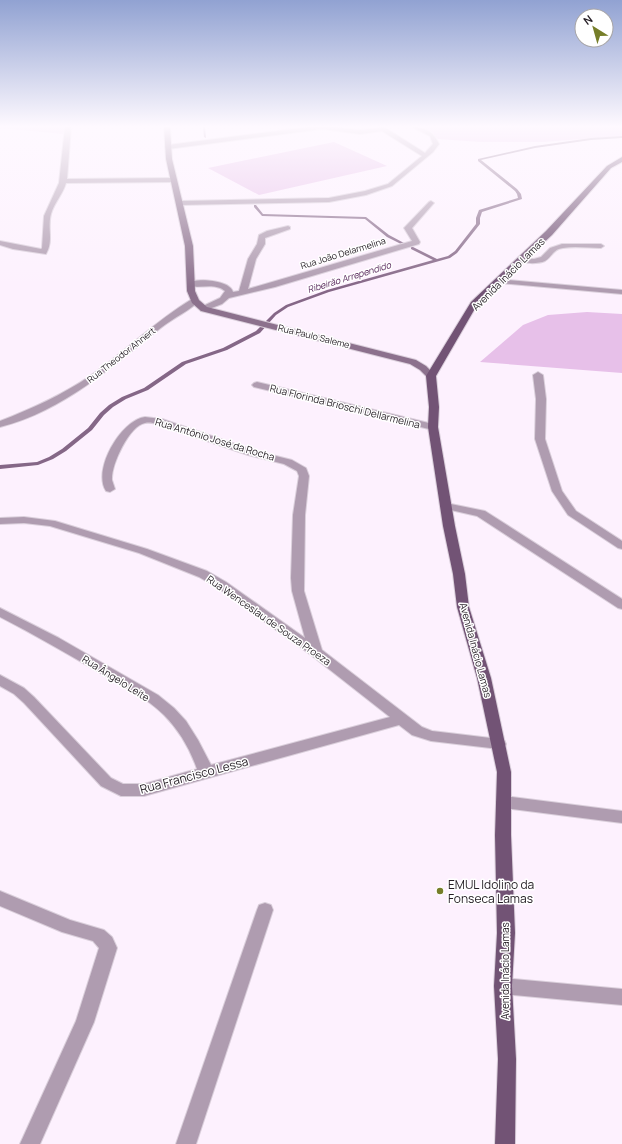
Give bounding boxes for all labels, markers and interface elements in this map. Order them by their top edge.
north arrow [574,8,614,48]
text: N [580,11,595,28]
street label: Rua João Delarmelina [299,234,387,272]
street label: Avenida Inácio Lamas [469,235,547,313]
water label: Ribeirão Arrependido [306,258,393,296]
street label: Rua Paulo Saleme [277,321,351,351]
street label: Rua Theodor Ahnert [84,324,158,386]
street label: Rua Florinda Brioschi Dellarmelina [268,381,422,431]
street label: Rua Antônio José da Rocha [154,414,276,464]
street label: Rua Wenceslau de Souza Proeza [204,572,334,668]
street label: Avenida Inácio Lamas [457,601,495,699]
street label: Rua Ângelo Leite [80,652,153,704]
street label: Rua Francisco Lessa [138,752,250,798]
place label: EMUL Idolino da Fonseca Lamas [448,876,534,907]
marker: EMUL Idolino da Fonseca Lamas [435,886,445,896]
street label: Avenida Inácio Lamas [498,922,512,1020]

